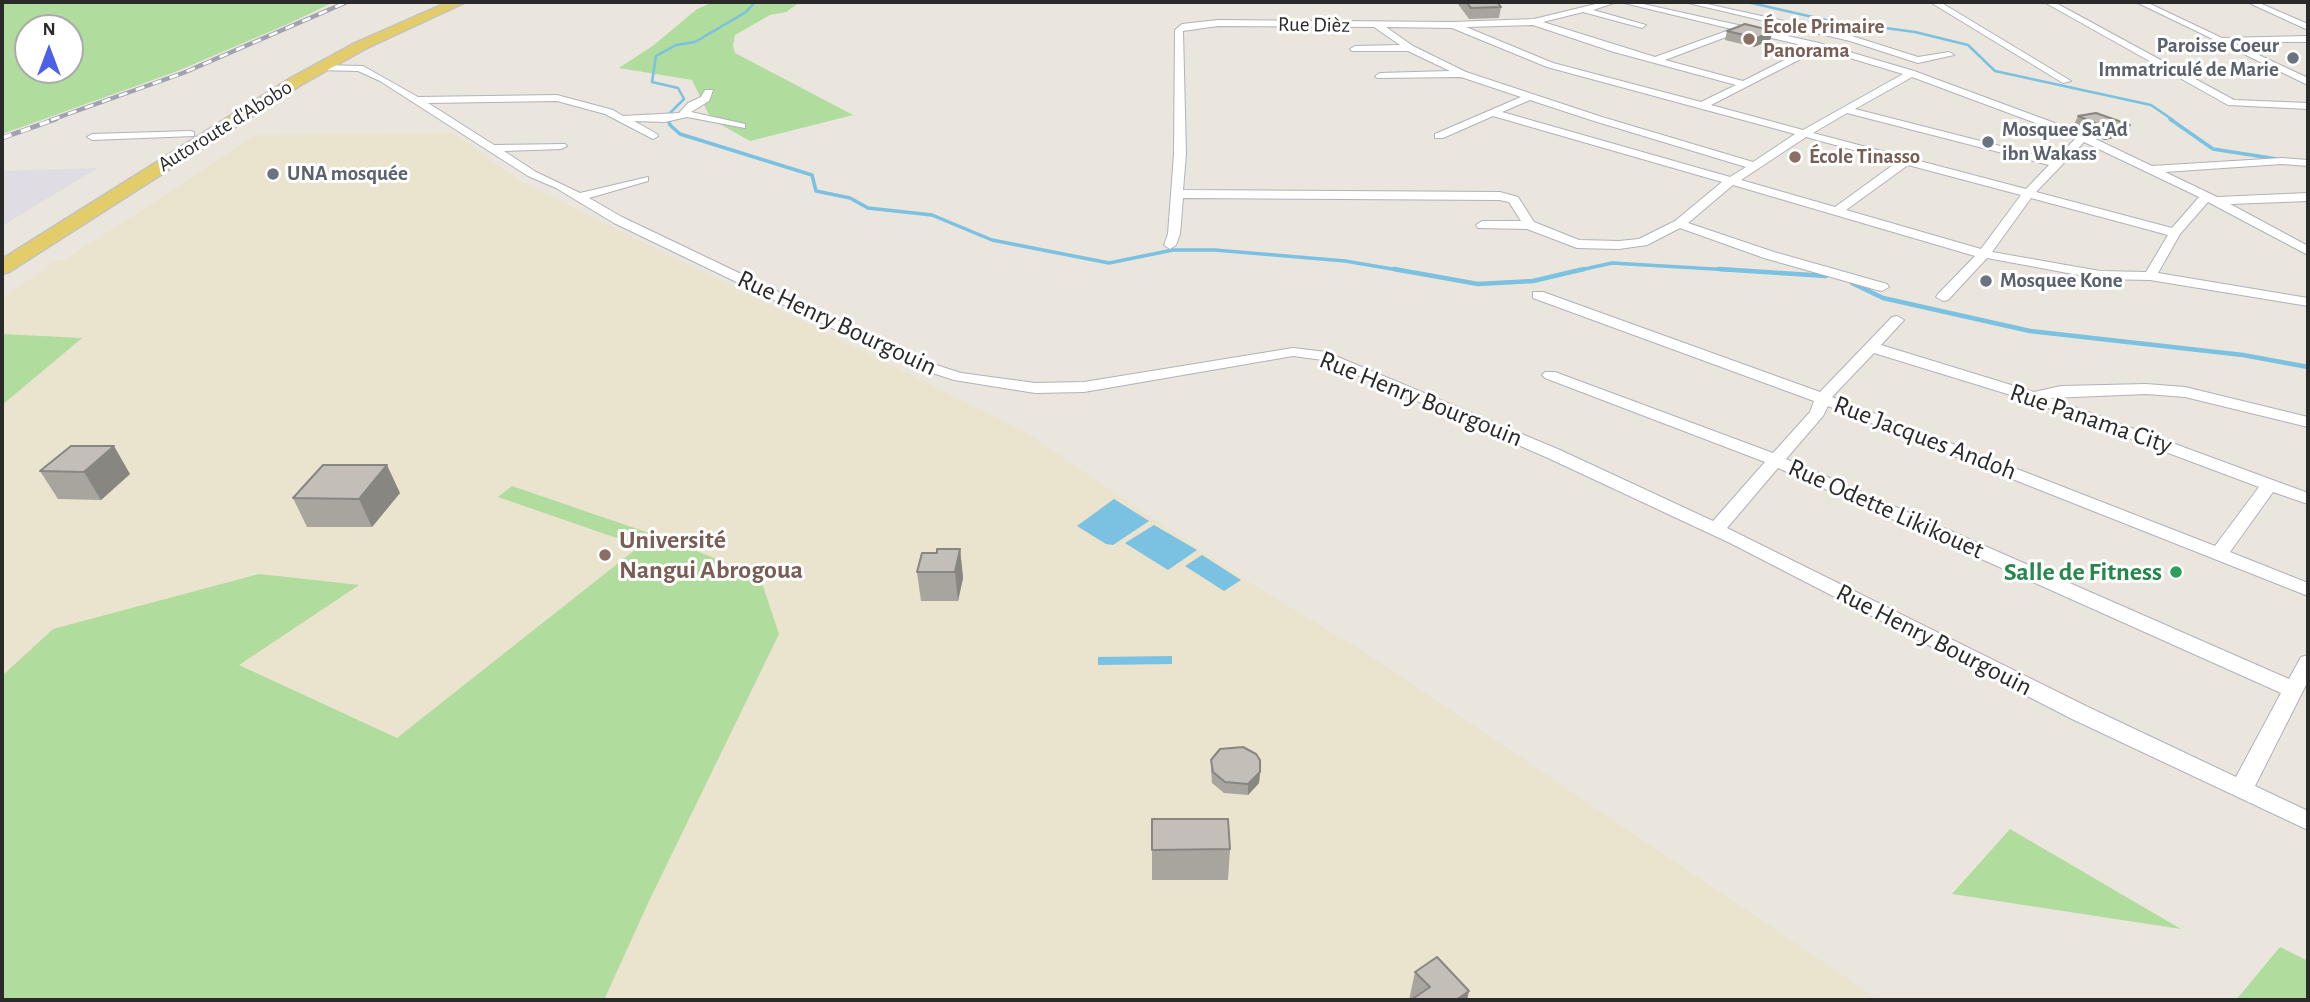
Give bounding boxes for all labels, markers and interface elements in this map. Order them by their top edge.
street label: Rue Dièz [1278,12,1350,38]
north arrow [14,14,84,84]
place label: École Primaire Panorama [1763,14,1884,64]
text: N [42,20,56,39]
marker: École Primaire Panorama [1741,31,1757,47]
place label: Paroisse Coeur Immatriculé de Marie [2098,33,2279,83]
marker: Paroisse Coeur Immatriculé de Marie [2285,50,2301,66]
street label: Autoroute d'Abobo [153,75,297,177]
place label: Mosquee Sa'Ad ibn Wakass [2002,117,2128,167]
marker: Mosquee Sa'Ad ibn Wakass [1980,134,1996,150]
place label: École Tinasso [1809,144,1920,170]
marker: École Tinasso [1787,149,1803,165]
place label: UNA mosquée [287,161,408,187]
marker: UNA mosquée [265,166,281,182]
street label: Rue Henry Bourgouin [732,263,942,383]
place label: Mosquee Kone [2000,268,2123,294]
marker: Mosquee Kone [1978,273,1994,289]
street label: Rue Henry Bourgouin [1315,344,1527,454]
street label: Rue Panama City [2006,377,2176,461]
street label: Rue Jacques Andoh [1829,389,2021,487]
street label: Rue Odette Likikouet [1783,452,1989,566]
place label: Université Nangui Abrogoua [619,524,803,586]
marker: Université Nangui Abrogoua [597,547,613,563]
place label: Salle de Fitness [2004,556,2162,588]
marker: Salle de Fitness [2168,564,2184,580]
street label: Rue Henry Bourgouin [1831,577,2037,703]

